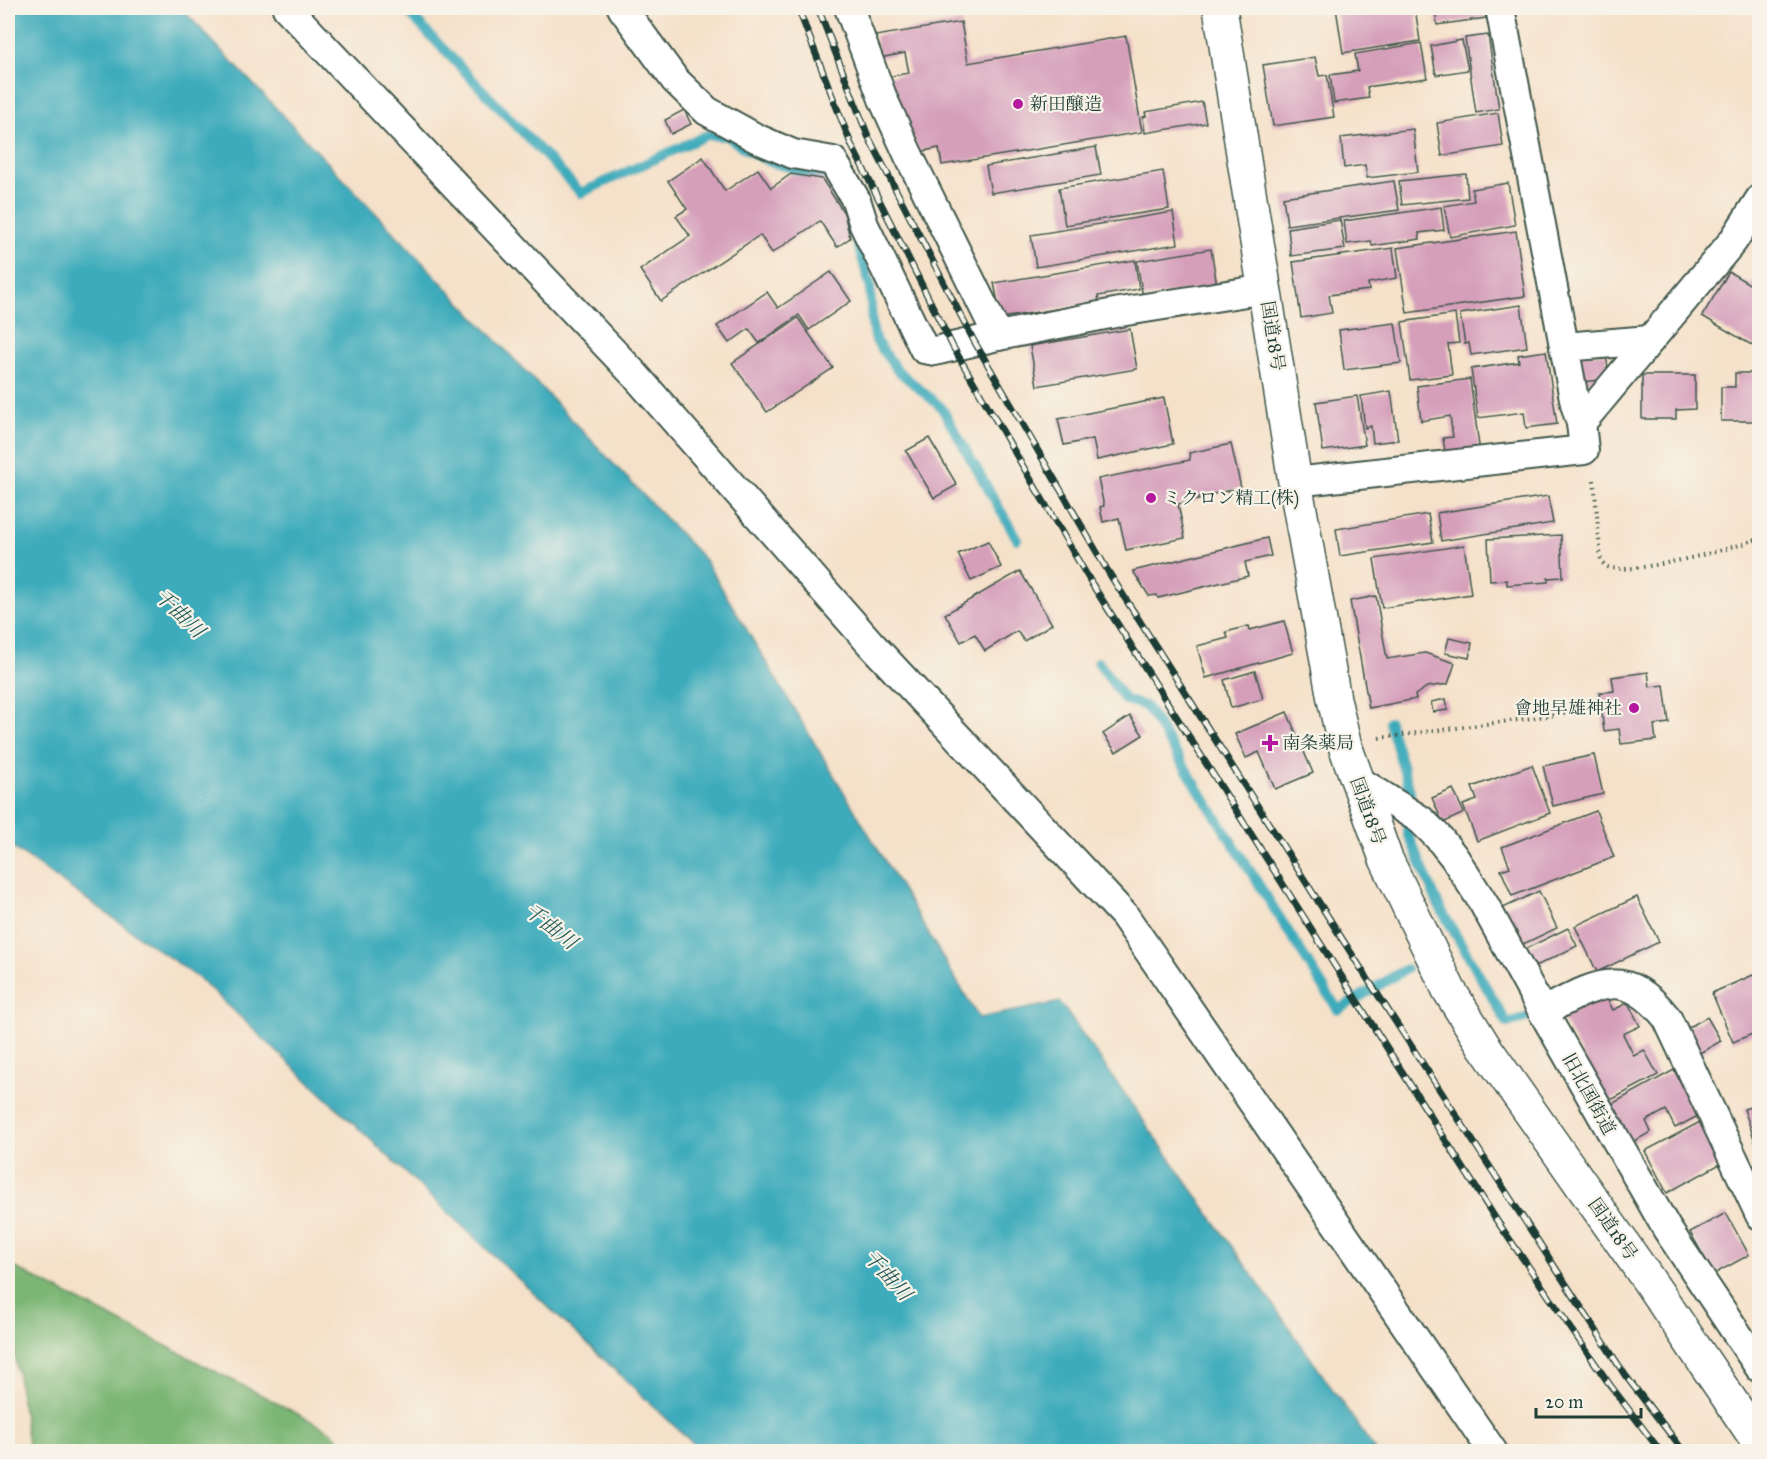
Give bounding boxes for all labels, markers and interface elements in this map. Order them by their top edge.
place label: 新田醸造 [1030,93,1102,115]
marker: 新田醸造 [1011,97,1025,111]
street label: 国道18号 [1257,299,1289,373]
place label: ミクロン精工(株) [1163,487,1299,510]
marker: ミクロン精工(株) [1144,491,1158,505]
water label: 千曲川 [150,584,211,644]
place label: 會地早雄神社 [1514,697,1622,719]
marker: 會地早雄神社 [1627,701,1641,715]
place label: 南条薬局 [1282,732,1354,754]
marker: 南条薬局 [1263,736,1277,750]
street label: 国道18号 [1346,774,1390,848]
water label: 千曲川 [520,898,584,955]
street label: 旧北国街道 [1558,1049,1620,1139]
street label: 国道18号 [1584,1194,1642,1264]
water label: 千曲川 [859,1245,918,1307]
scale bar [1536,1381,1641,1419]
text: 20 m [1545,1391,1583,1413]

